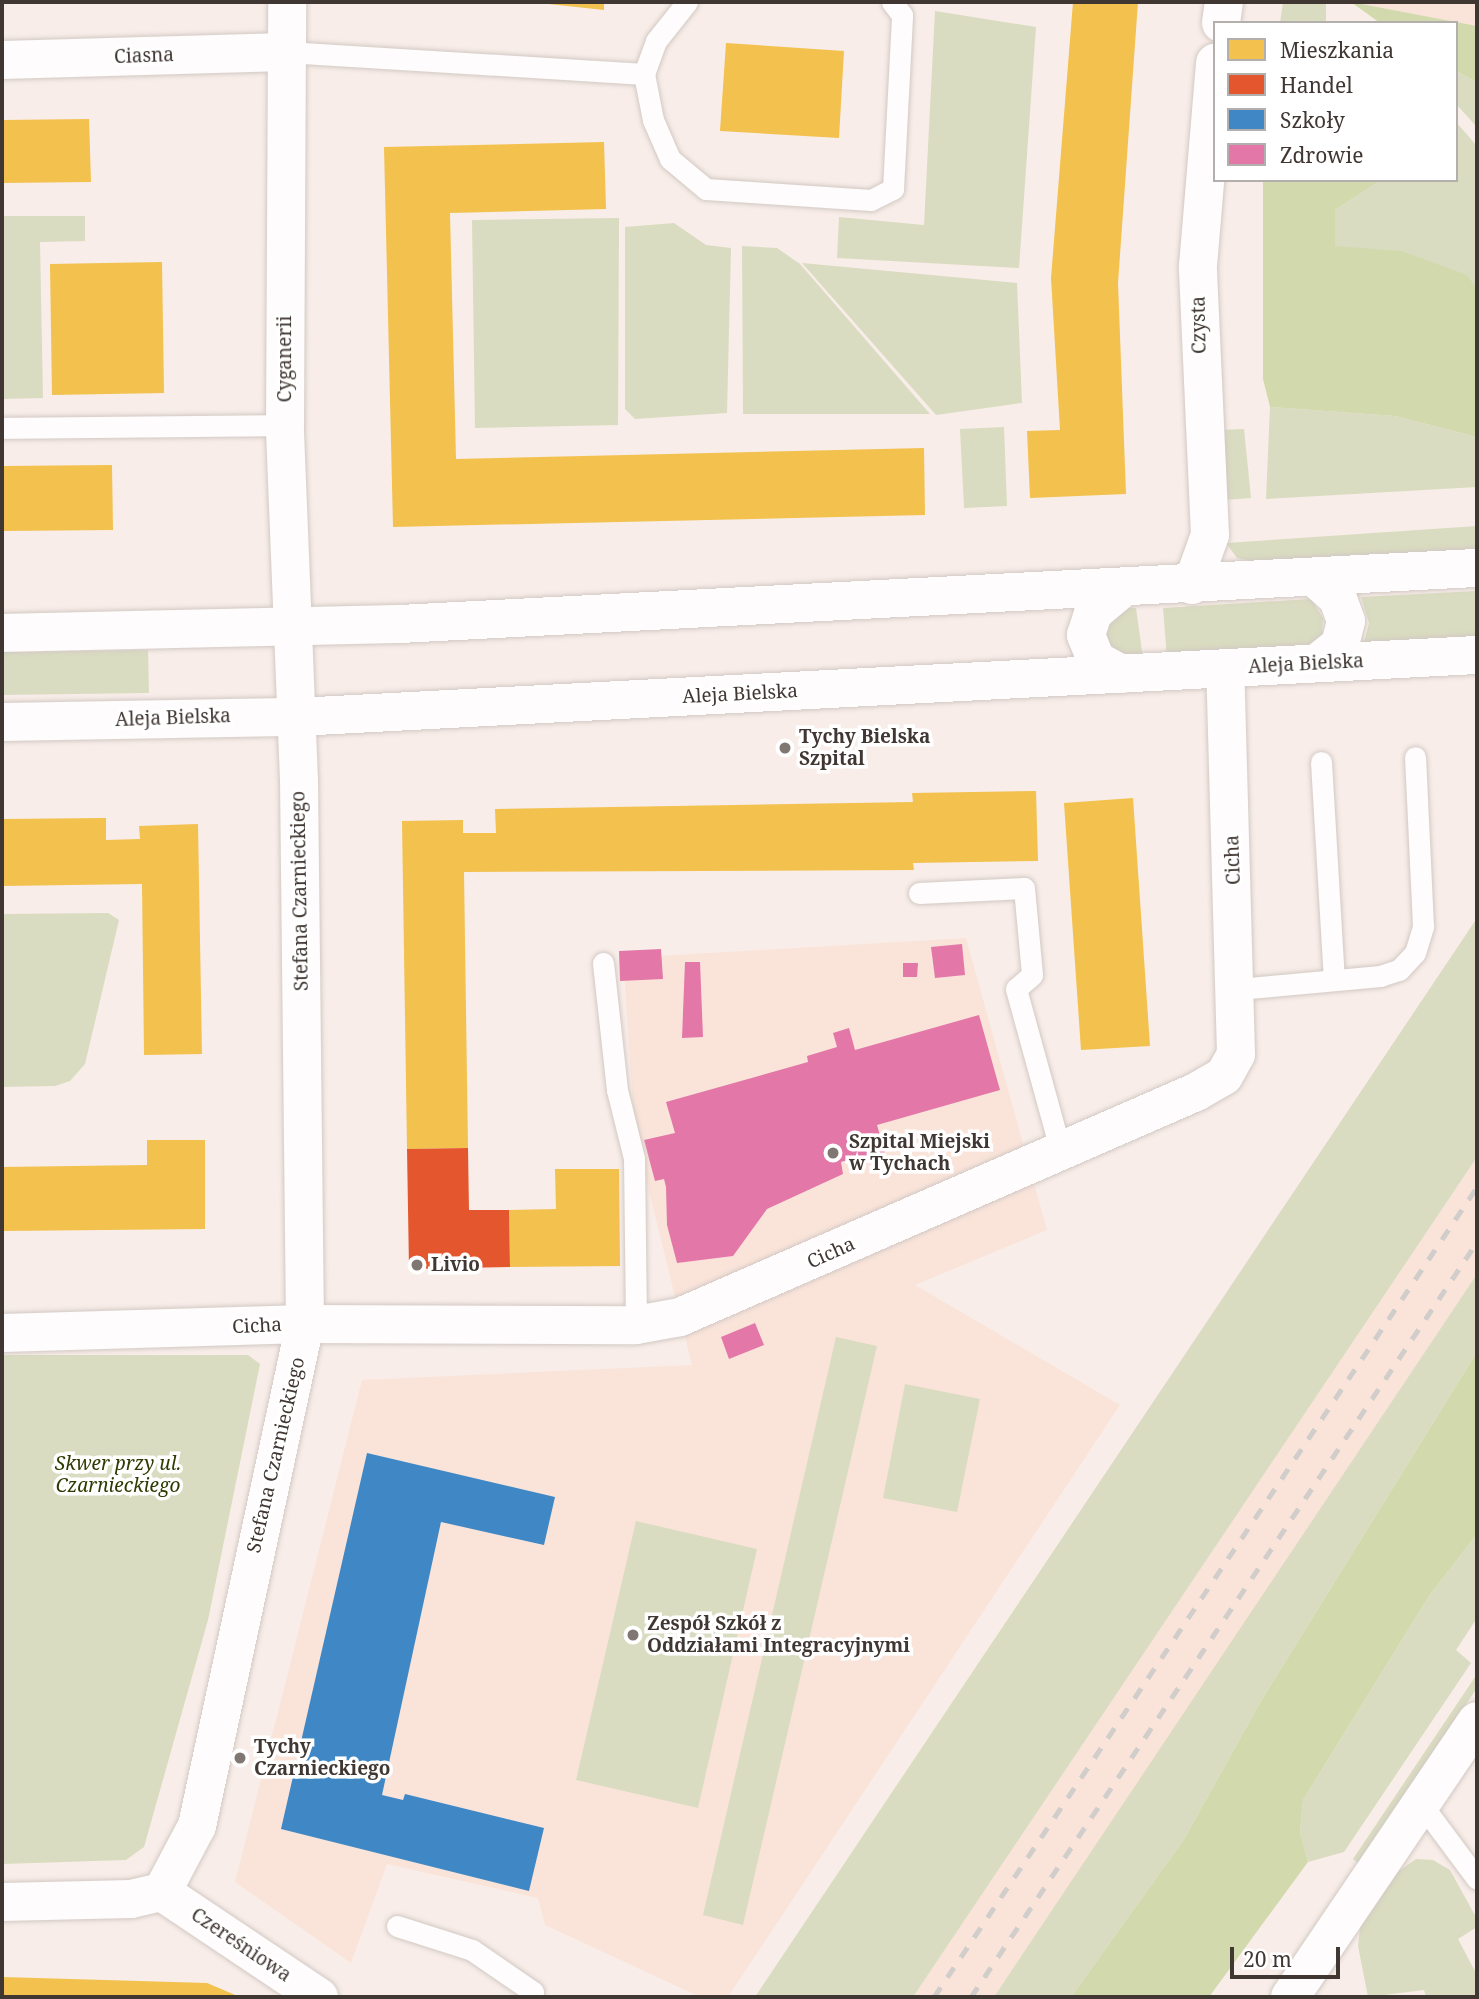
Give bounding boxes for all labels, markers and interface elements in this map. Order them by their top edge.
legend [1213,21,1458,182]
text: Mieszkania [1280,36,1394,64]
street label: Ciasna [114,44,174,68]
text: Handel [1280,71,1353,99]
text: Szkoły [1280,106,1345,134]
text: Zdrowie [1280,141,1363,169]
street label: Czysta [1187,296,1211,354]
street label: Cyganerii [274,316,296,402]
street label: Aleja Bielska [1248,650,1364,678]
street label: Aleja Bielska [682,680,798,708]
street label: Aleja Bielska [115,705,231,731]
place label: Tychy Bielska Szpital [799,726,930,770]
marker: Tychy Bielska Szpital [777,740,793,756]
street label: Stefana Czarnieckiego [287,791,313,991]
street label: Cicha [1221,835,1245,885]
place label: Szpital Miejski w Tychach [849,1131,990,1175]
marker: Szpital Miejski w Tychach [823,1143,843,1163]
street label: Cicha [804,1232,858,1274]
place label: Livio [431,1254,480,1276]
marker: Livio [409,1257,425,1273]
street label: Cicha [232,1313,282,1339]
street label: Stefana Czarnieckiego [242,1355,310,1555]
park label: Skwer przy ul. Czarnieckiego [55,1453,181,1497]
place label: Zespół Szkół z Oddziałami Integracyjnymi [647,1613,910,1657]
marker: Zespół Szkół z Oddziałami Integracyjnymi [625,1627,641,1643]
place label: Tychy Czarnieckiego [254,1736,390,1780]
marker: Tychy Czarnieckiego [232,1750,248,1766]
street label: Czereśniowa [187,1903,295,1987]
scale bar [1234,1932,1344,1976]
text: 20 m [1243,1945,1292,1973]

